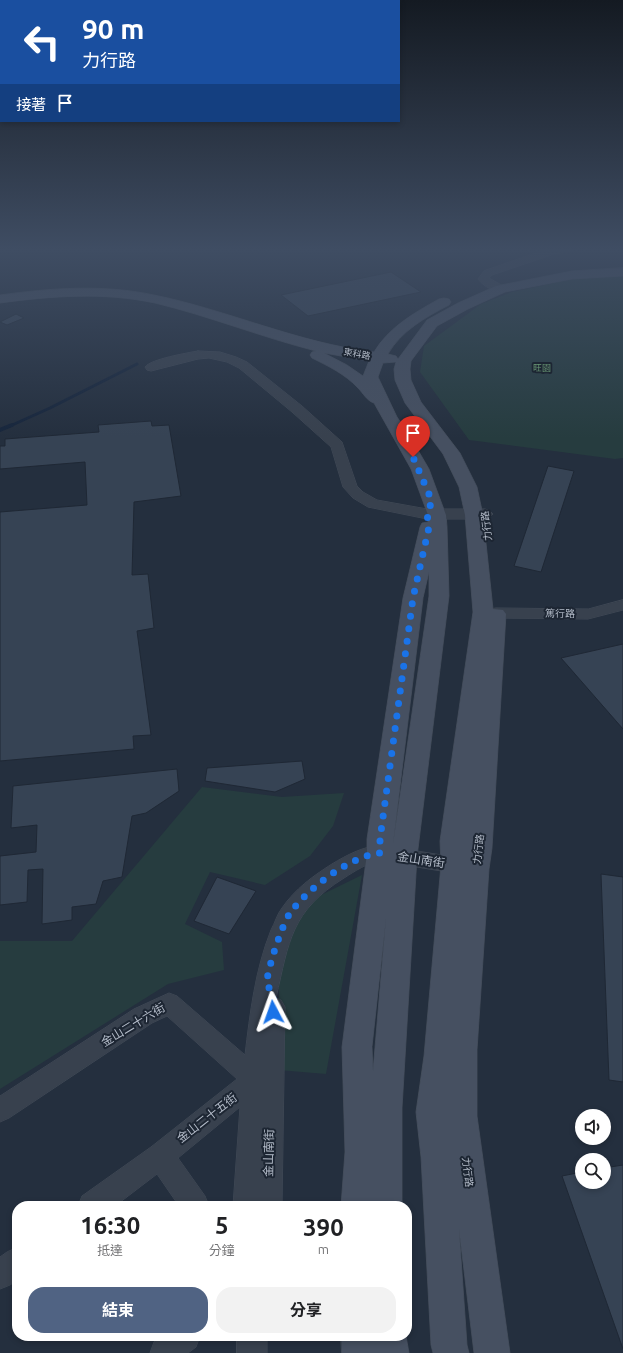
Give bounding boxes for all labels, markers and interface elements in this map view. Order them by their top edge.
text: 90 m [82,13,144,44]
icon: left [16,16,68,68]
text: 力行路 [82,50,136,70]
icon: arrive [54,92,76,114]
text: 接著 [16,96,46,113]
street label: 東科路 [343,347,371,361]
park label: 旺園 [533,363,551,373]
pin [396,416,430,457]
icon: arrive [402,422,424,444]
street label: 力行路 [479,510,494,541]
street label: 篤行路 [545,608,575,619]
street label: 力行路 [471,834,486,865]
street label: 金山南街 [396,849,446,870]
position arrow [252,991,294,1033]
street label: 金山二十六街 [99,1000,167,1049]
street label: 金山二十五街 [174,1090,239,1145]
map controls [575,1109,611,1189]
button: sound [575,1109,611,1145]
street label: 金山南街 [262,1129,275,1177]
button: search [575,1153,611,1189]
street label: 力行路 [460,1157,475,1188]
text: 16:30 [80,1212,140,1239]
text: 5 [215,1212,229,1239]
text: 390 [303,1214,344,1241]
text: m [318,1242,329,1256]
text: 抵達 [97,1243,123,1257]
text: 分鐘 [209,1243,235,1257]
button: 結束 [28,1287,208,1333]
button: 分享 [216,1287,396,1333]

